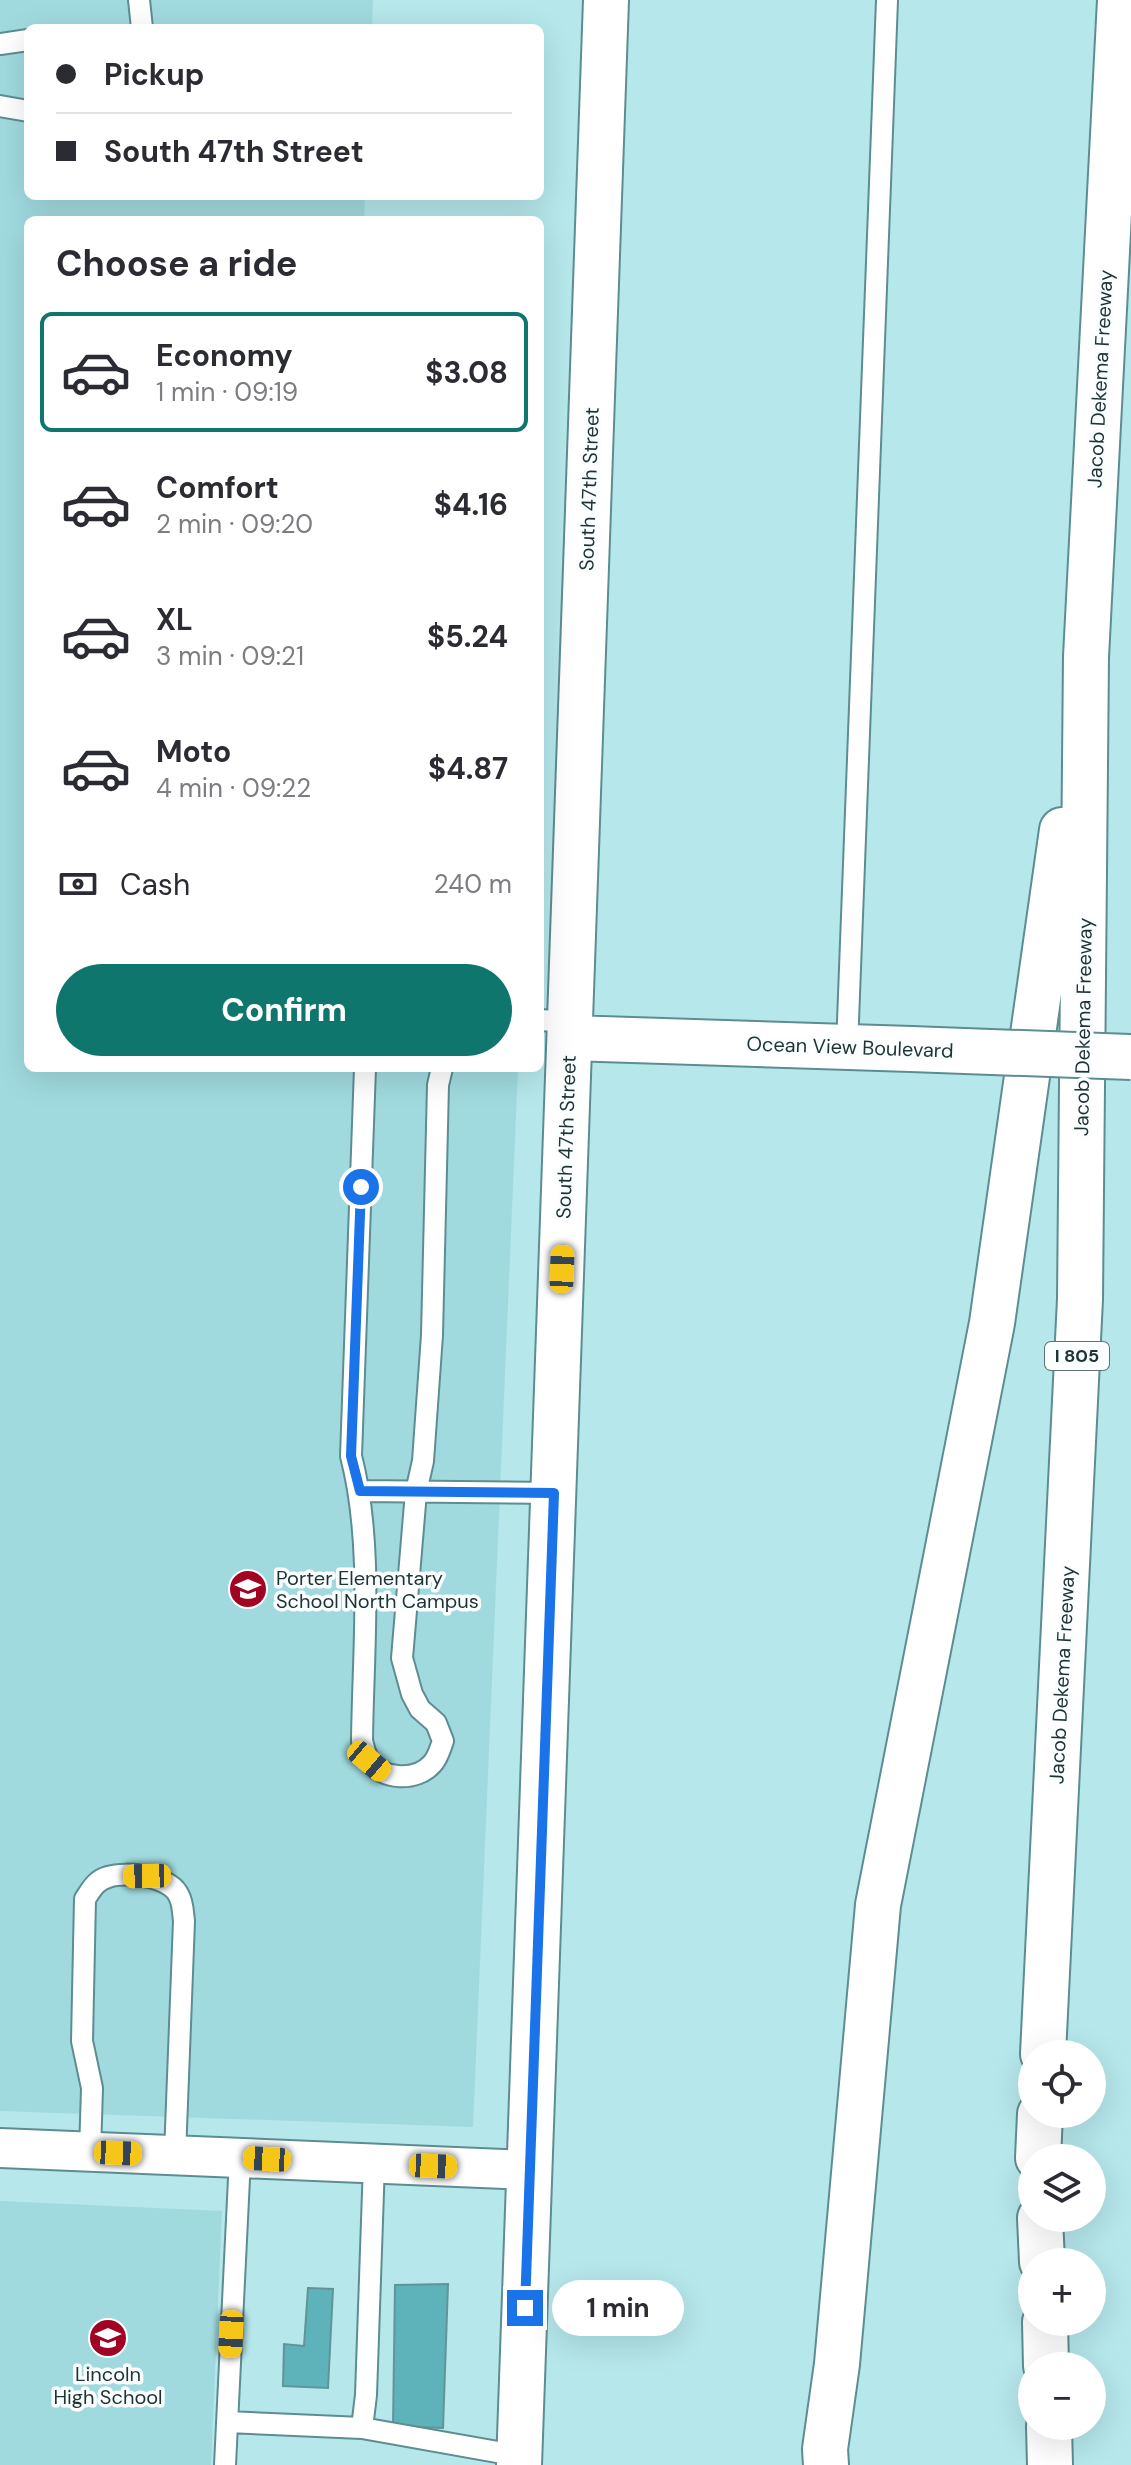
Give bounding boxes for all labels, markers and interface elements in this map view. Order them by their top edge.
text: Pickup [104,55,204,94]
text: South 47th Street [104,132,364,171]
text: Choose a ride [56,240,297,287]
street label: Jacob Dekema Freeway [1081,269,1119,489]
icon: car [60,336,132,408]
text: Economy [156,336,293,375]
text: $3.08 [425,353,508,392]
text: 1 min · 09:19 [156,375,298,409]
street label: South 47th Street [573,407,605,571]
icon: car [60,468,132,540]
text: Comfort [156,468,279,507]
text: $4.16 [434,485,508,524]
text: 2 min · 09:20 [156,507,313,541]
icon: car [60,600,132,672]
text: XL [156,600,193,639]
text: $5.24 [427,617,508,656]
text: 3 min · 09:21 [156,639,304,673]
icon: car [60,732,132,804]
text: Moto [156,732,231,771]
text: $4.87 [428,749,508,788]
text: 4 min · 09:22 [156,771,311,805]
icon: cash [56,862,100,906]
text: Cash [120,865,190,904]
text: 240 m [434,867,512,901]
street label: Jacob Dekema Freeway [1068,918,1098,1136]
button: Confirm [56,964,512,1056]
street label: Ocean View Boulevard [746,1030,954,1064]
street label: South 47th Street [550,1055,582,1219]
route start [343,1169,379,1205]
car [549,1245,575,1293]
road number: I 805 [1045,1342,1109,1370]
place label: Porter Elementary School North Campus [276,1565,479,1614]
street label: Jacob Dekema Freeway [1043,1565,1081,1785]
school or university icon: Porter Elementary School North Campus [227,1568,269,1610]
car [343,1736,395,1786]
car [123,1864,171,1888]
map controls [1018,2040,1106,2440]
button: locate [1018,2040,1106,2128]
car [94,2140,142,2166]
button: layers [1018,2144,1106,2232]
car [242,2146,292,2172]
car [409,2153,457,2179]
button: + [1018,2248,1106,2336]
callout: 1 min [553,2280,685,2336]
route end [507,2290,543,2326]
text: 1 min [586,2291,650,2325]
car [218,2309,244,2359]
school or university icon: Lincoln High School [87,2317,129,2359]
button: − [1018,2352,1106,2440]
place label: Lincoln High School [53,2361,163,2410]

